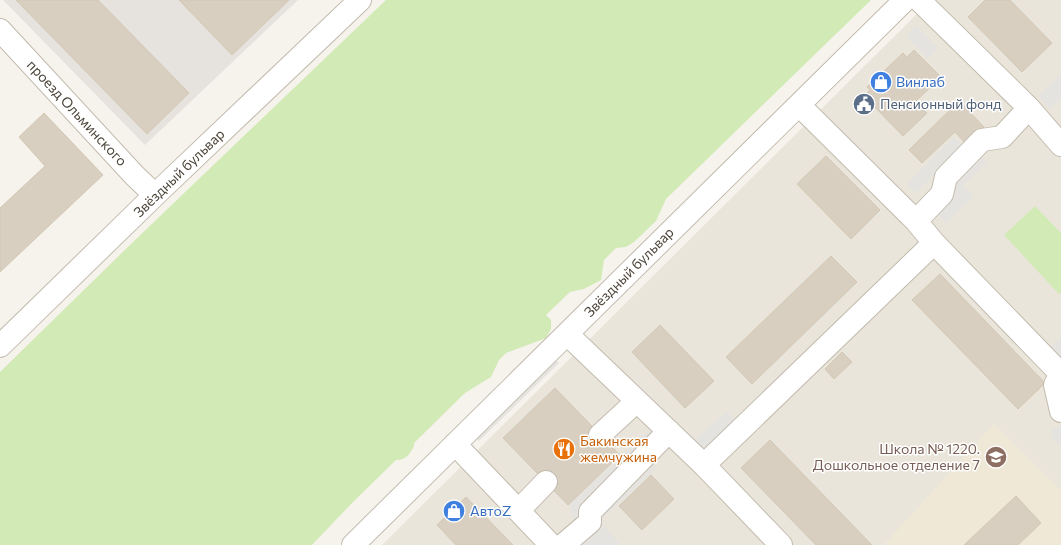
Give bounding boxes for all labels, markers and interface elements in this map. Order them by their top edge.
street label: проезд Ольминского [24,56,131,169]
shop icon: Винлаб [868,69,894,95]
place label: Винлаб [896,73,945,90]
public building icon: Пенсионный фонд [851,91,877,117]
place label: Пенсионный фонд [880,95,1002,112]
street label: Звёздный бульвар [130,125,228,220]
street label: Звёздный бульвар [580,223,677,320]
place label: Бакинская жемчужина [580,432,657,465]
restaurant icon: Бакинская жемчужина [551,436,577,462]
place label: Школа № 1220. Дошкольное отделение 7 [813,440,980,473]
school or university icon: Школа № 1220. Дошкольное отделение 7 [983,444,1009,470]
shop icon: АвтоZ [441,498,467,524]
place label: АвтоZ [470,502,511,519]

